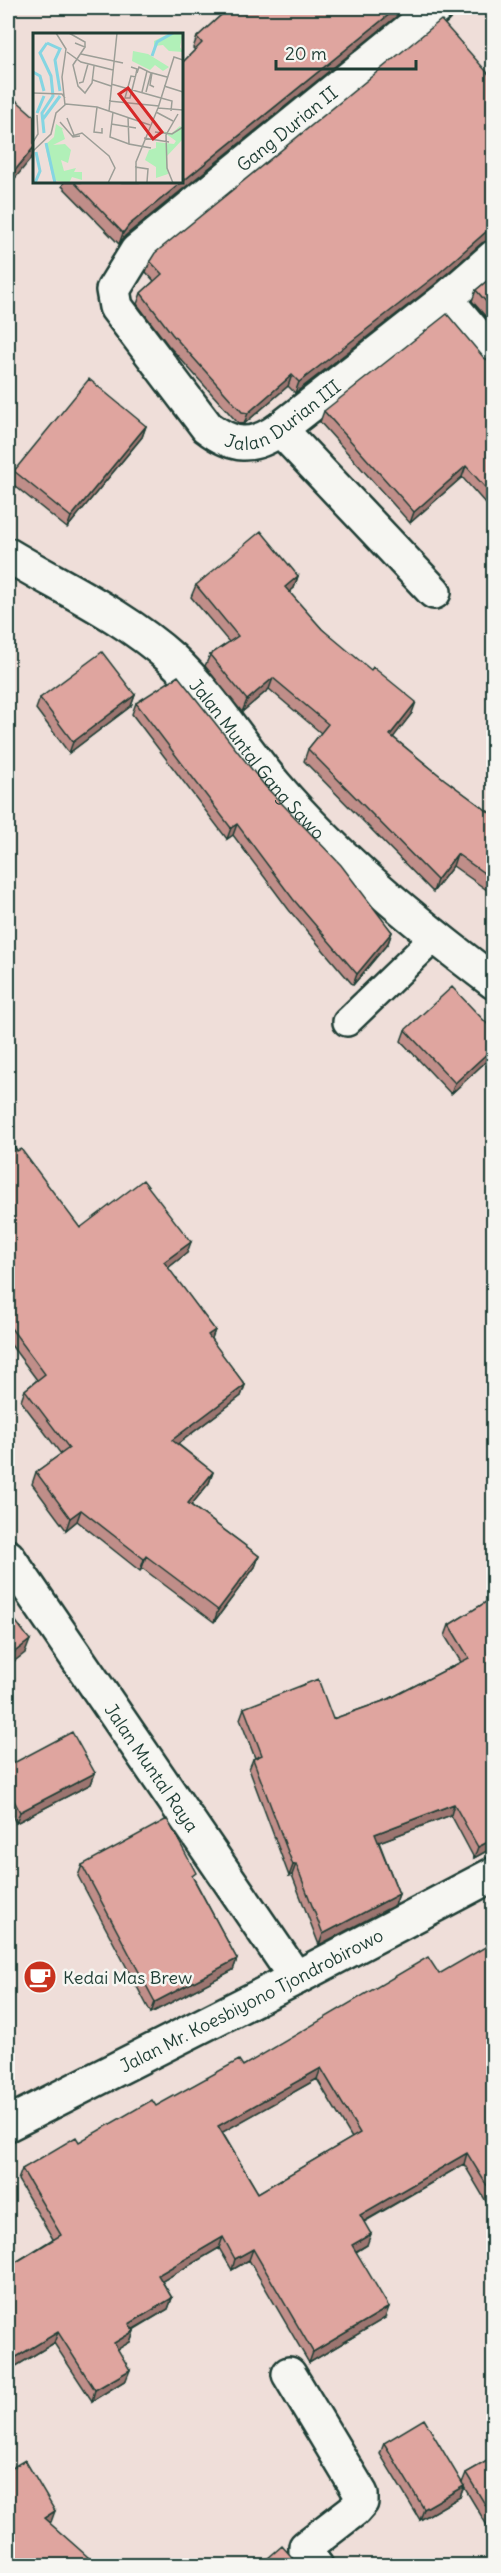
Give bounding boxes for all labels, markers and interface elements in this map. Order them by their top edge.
inset map [33,33,183,183]
scale bar [276,33,416,71]
text: 20 m [285,42,327,65]
street label: Gang Durian II [232,81,342,177]
street label: Jalan Durian III [222,374,345,455]
street label: Jalan Muntal Gang Sawo [185,674,330,844]
street label: Jalan Muntal Raya [100,1699,204,1836]
street label: Jalan Mr. Koesbiyono Tjondrobirowo [116,1923,387,2077]
cafe icon: Kedai Mas Brew [22,1959,58,1995]
place label: Kedai Mas Brew [63,1966,192,1989]

